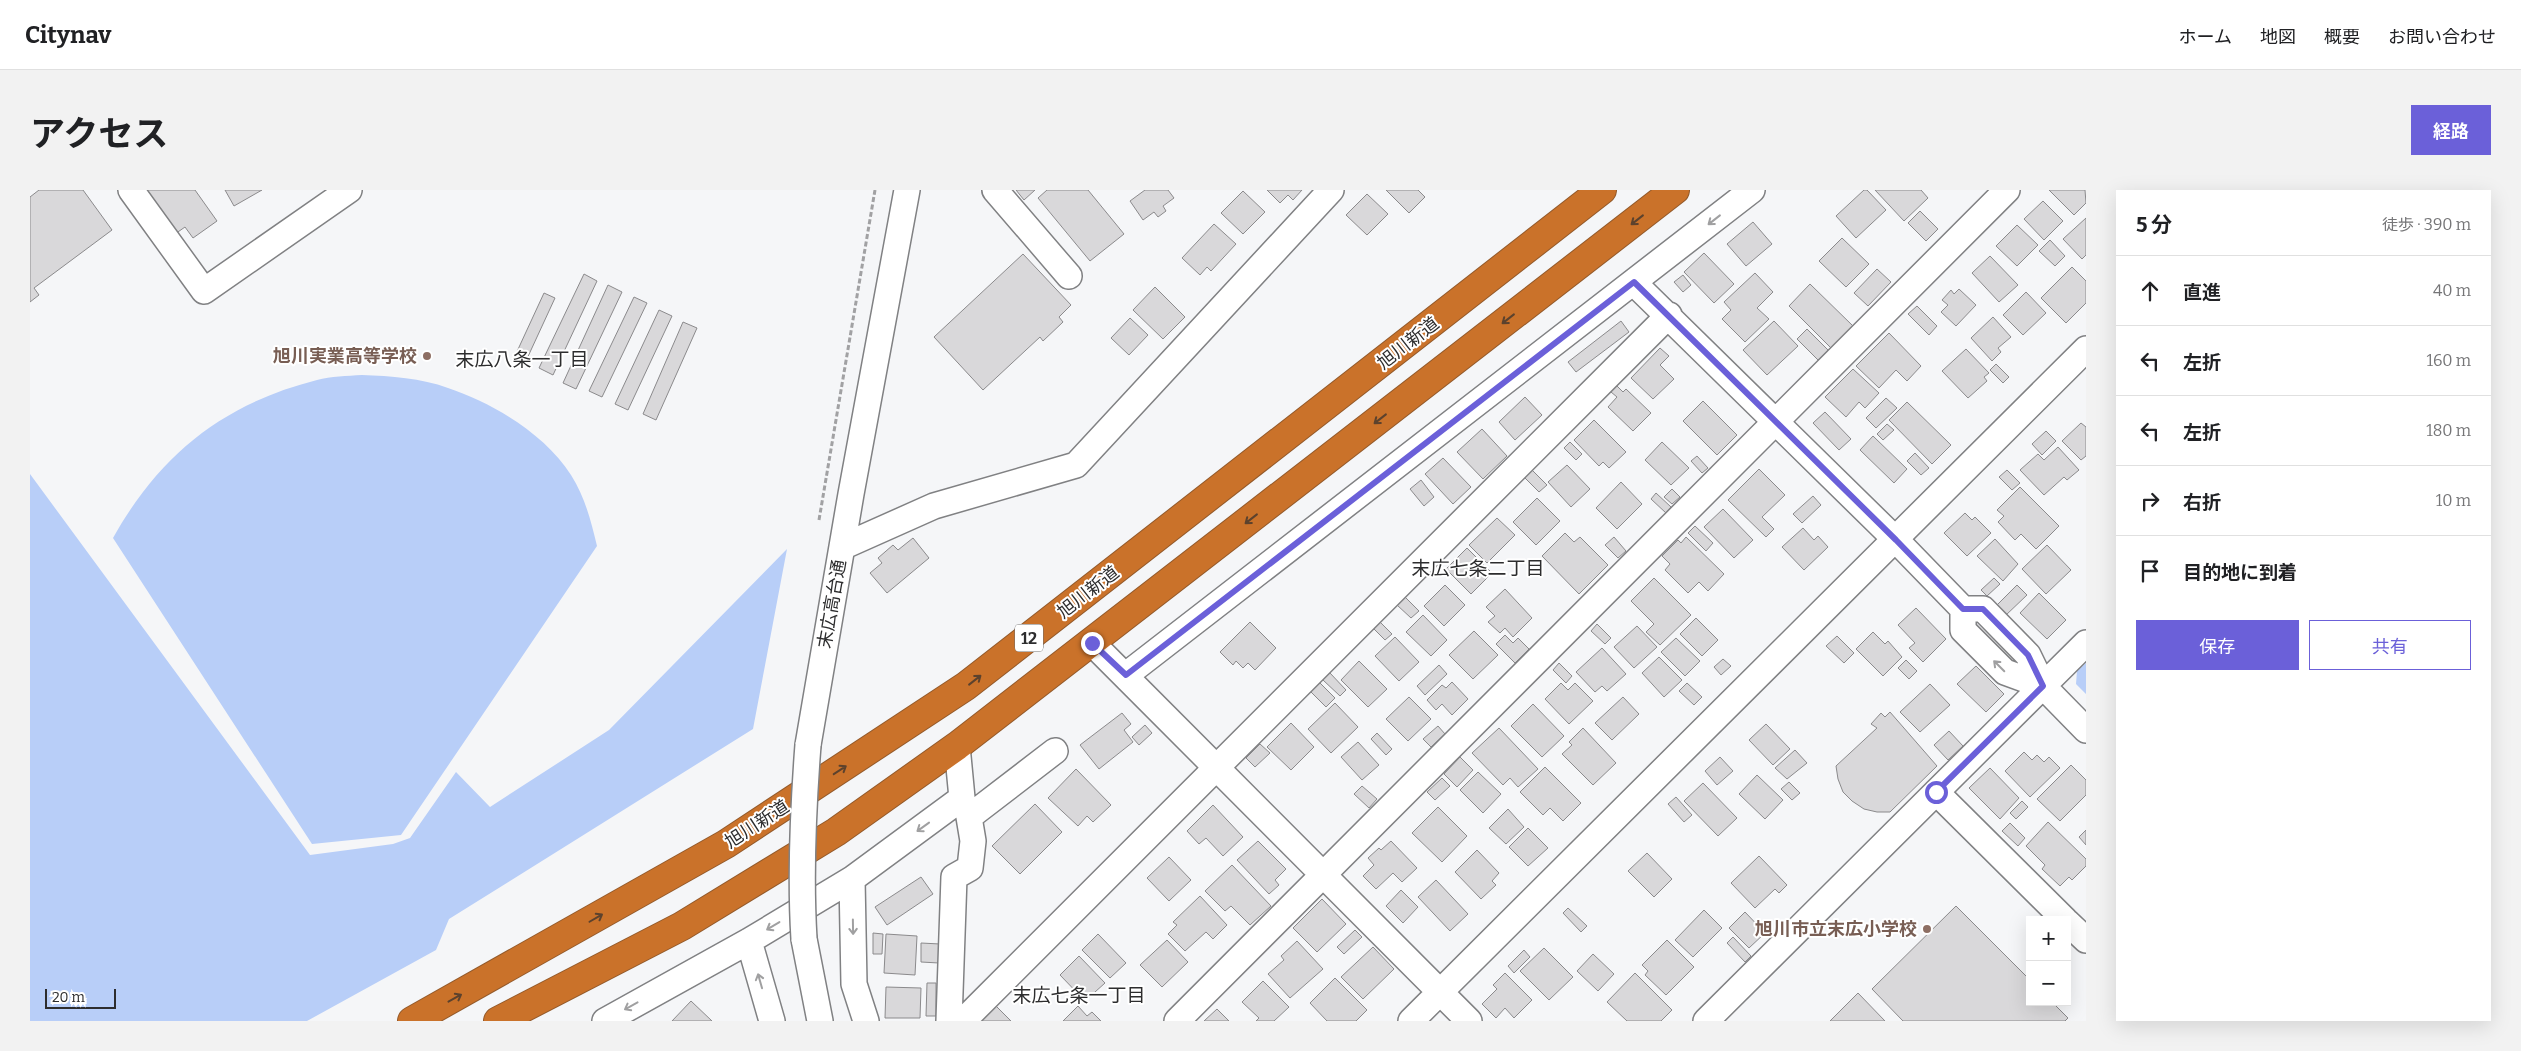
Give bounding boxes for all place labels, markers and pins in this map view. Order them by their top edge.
place label: 旭川実業高等学校 [273,345,417,367]
marker: 旭川実業高等学校 [421,350,433,362]
place label: 旭川市立末広小学校 [1755,918,1917,940]
marker: 旭川市立末広小学校 [1921,923,1933,935]

